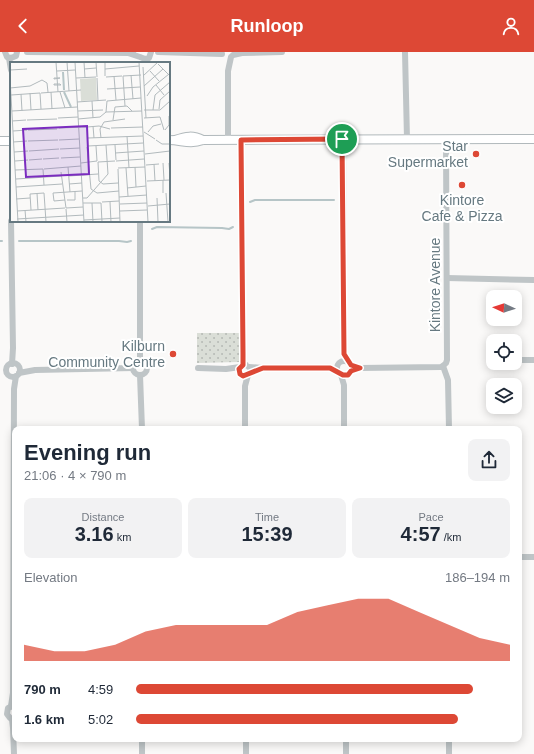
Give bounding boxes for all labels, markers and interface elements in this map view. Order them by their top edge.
icon: back [12,15,34,37]
icon: person [500,15,522,37]
text: Runloop [231,16,303,36]
inset map [10,62,170,222]
pin [325,122,359,156]
icon: arrive [331,128,353,150]
place label: Star Supermarket [388,138,468,170]
marker: Star Supermarket [471,149,481,159]
marker: Kintore Cafe & Pizza [457,180,467,190]
place label: Kintore Cafe & Pizza [422,192,503,224]
street label: Kintore Avenue [427,237,443,332]
north arrow [486,290,522,326]
map controls [486,290,522,414]
button: locate [486,334,522,370]
place label: Kilburn Community Centre [48,338,165,370]
marker: Kilburn Community Centre [168,349,178,359]
button: layers [486,378,522,414]
button: share [468,439,510,481]
text: Evening run [24,440,151,465]
text: 21:06 · 4 × 790 m [24,468,126,483]
text: Distance [82,511,124,523]
text: Time [255,511,279,523]
text: Pace [418,511,444,523]
text: 3.16 [75,523,114,545]
text: 15:39 [241,523,293,545]
text: 4:57 [401,523,441,545]
text: km [114,531,131,543]
text: /km [441,531,461,543]
text: Elevation [24,570,77,585]
text: 186–194 m [445,570,510,585]
text: 790 m [24,682,61,697]
text: 4:59 [88,682,113,697]
text: 1.6 km [24,712,64,727]
text: 5:02 [88,712,113,727]

